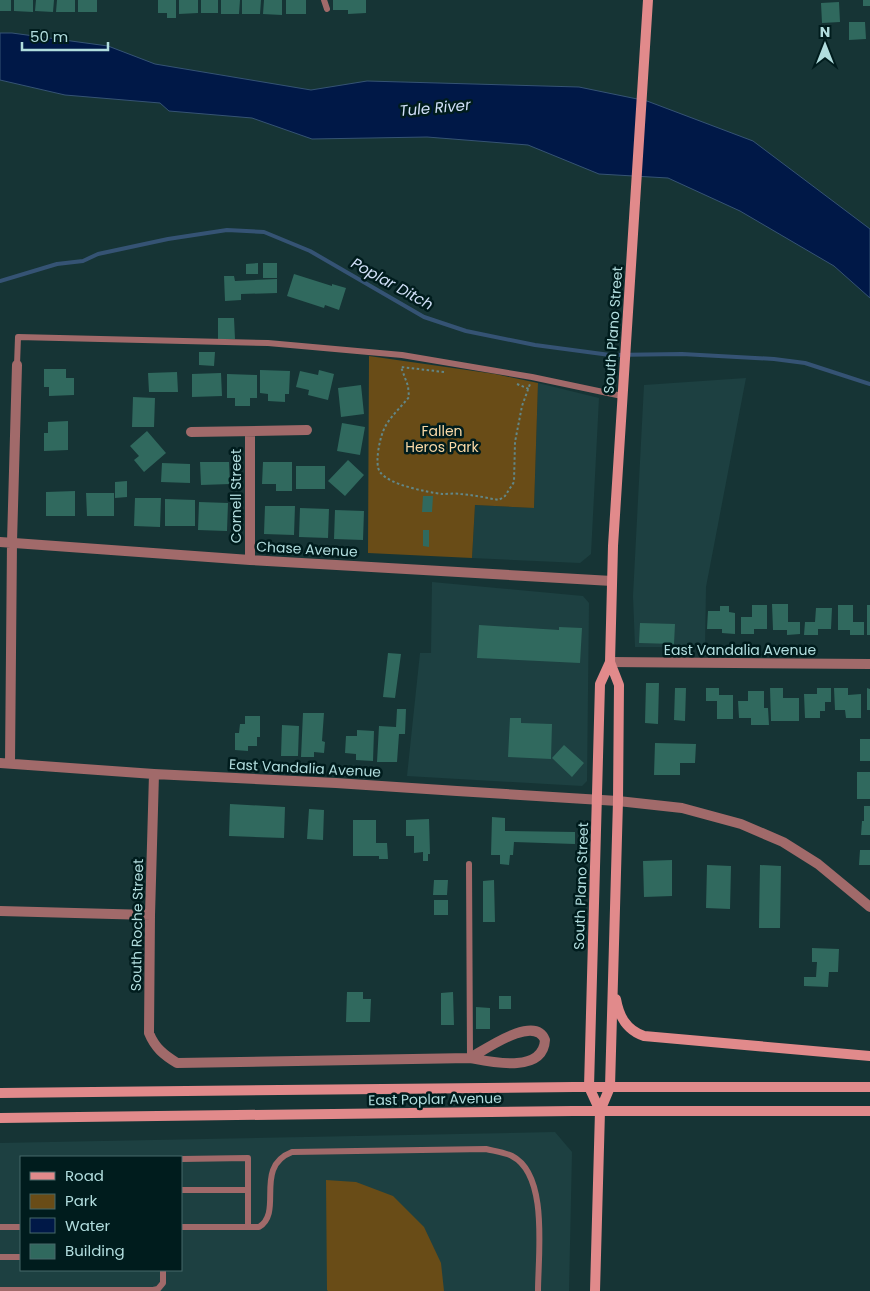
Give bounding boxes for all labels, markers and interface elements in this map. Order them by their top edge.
scale bar [22,20,109,52]
north arrow [800,20,850,70]
text: N [820,22,830,42]
text: 50 m [30,26,68,47]
water label: Tule River [399,94,472,121]
water label: Poplar Ditch [347,252,437,315]
street label: South Plano Street [599,266,627,394]
park label: Fallen Heros Park [405,421,480,457]
street label: Cornell Street [226,449,246,543]
street label: Chase Avenue [256,536,359,562]
street label: East Vandalia Avenue [664,640,816,660]
street label: East Vandalia Avenue [228,754,382,782]
street label: South Plano Street [569,822,593,950]
street label: South Roche Street [126,859,148,991]
street label: East Poplar Avenue [368,1088,502,1110]
legend [20,1156,182,1271]
text: Road [65,1165,104,1186]
text: Park [65,1190,97,1211]
text: Water [65,1215,111,1236]
text: Building [65,1240,125,1261]

